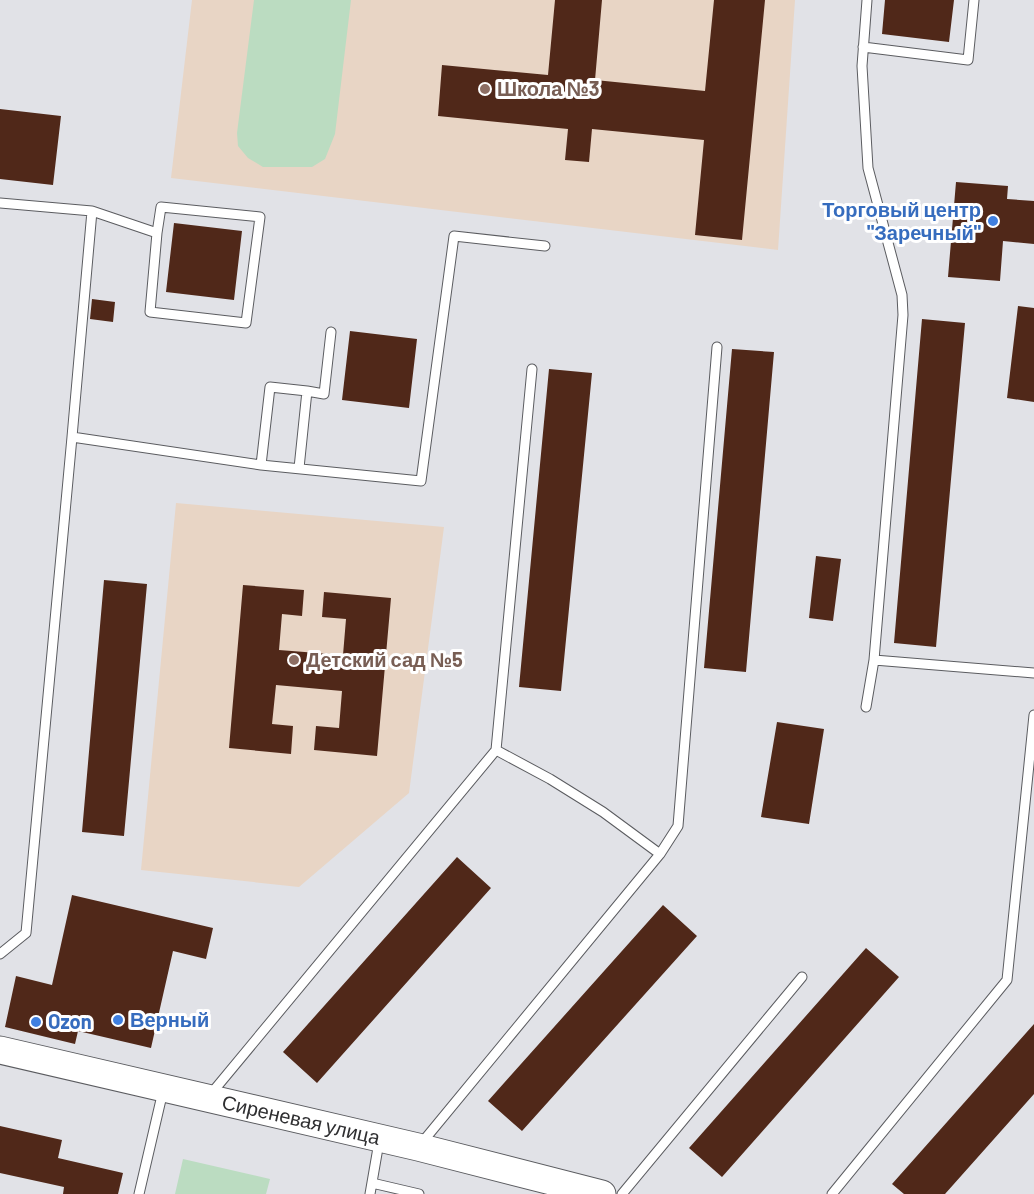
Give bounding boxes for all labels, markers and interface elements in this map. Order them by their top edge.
place label: Школа №3 [497,76,600,100]
marker: Школа №3 [478,82,492,96]
place label: Торговый центр "Заречный" [822,197,981,244]
marker: Торговый центр "Заречный" [986,214,1000,228]
place label: Детский сад №5 [306,647,463,671]
marker: Детский сад №5 [287,653,301,667]
place label: Верный [130,1007,209,1031]
place label: Ozon [48,1009,92,1033]
marker: Верный [111,1013,125,1027]
marker: Ozon [29,1015,43,1029]
street label: Сиреневая улица [220,1089,383,1149]

